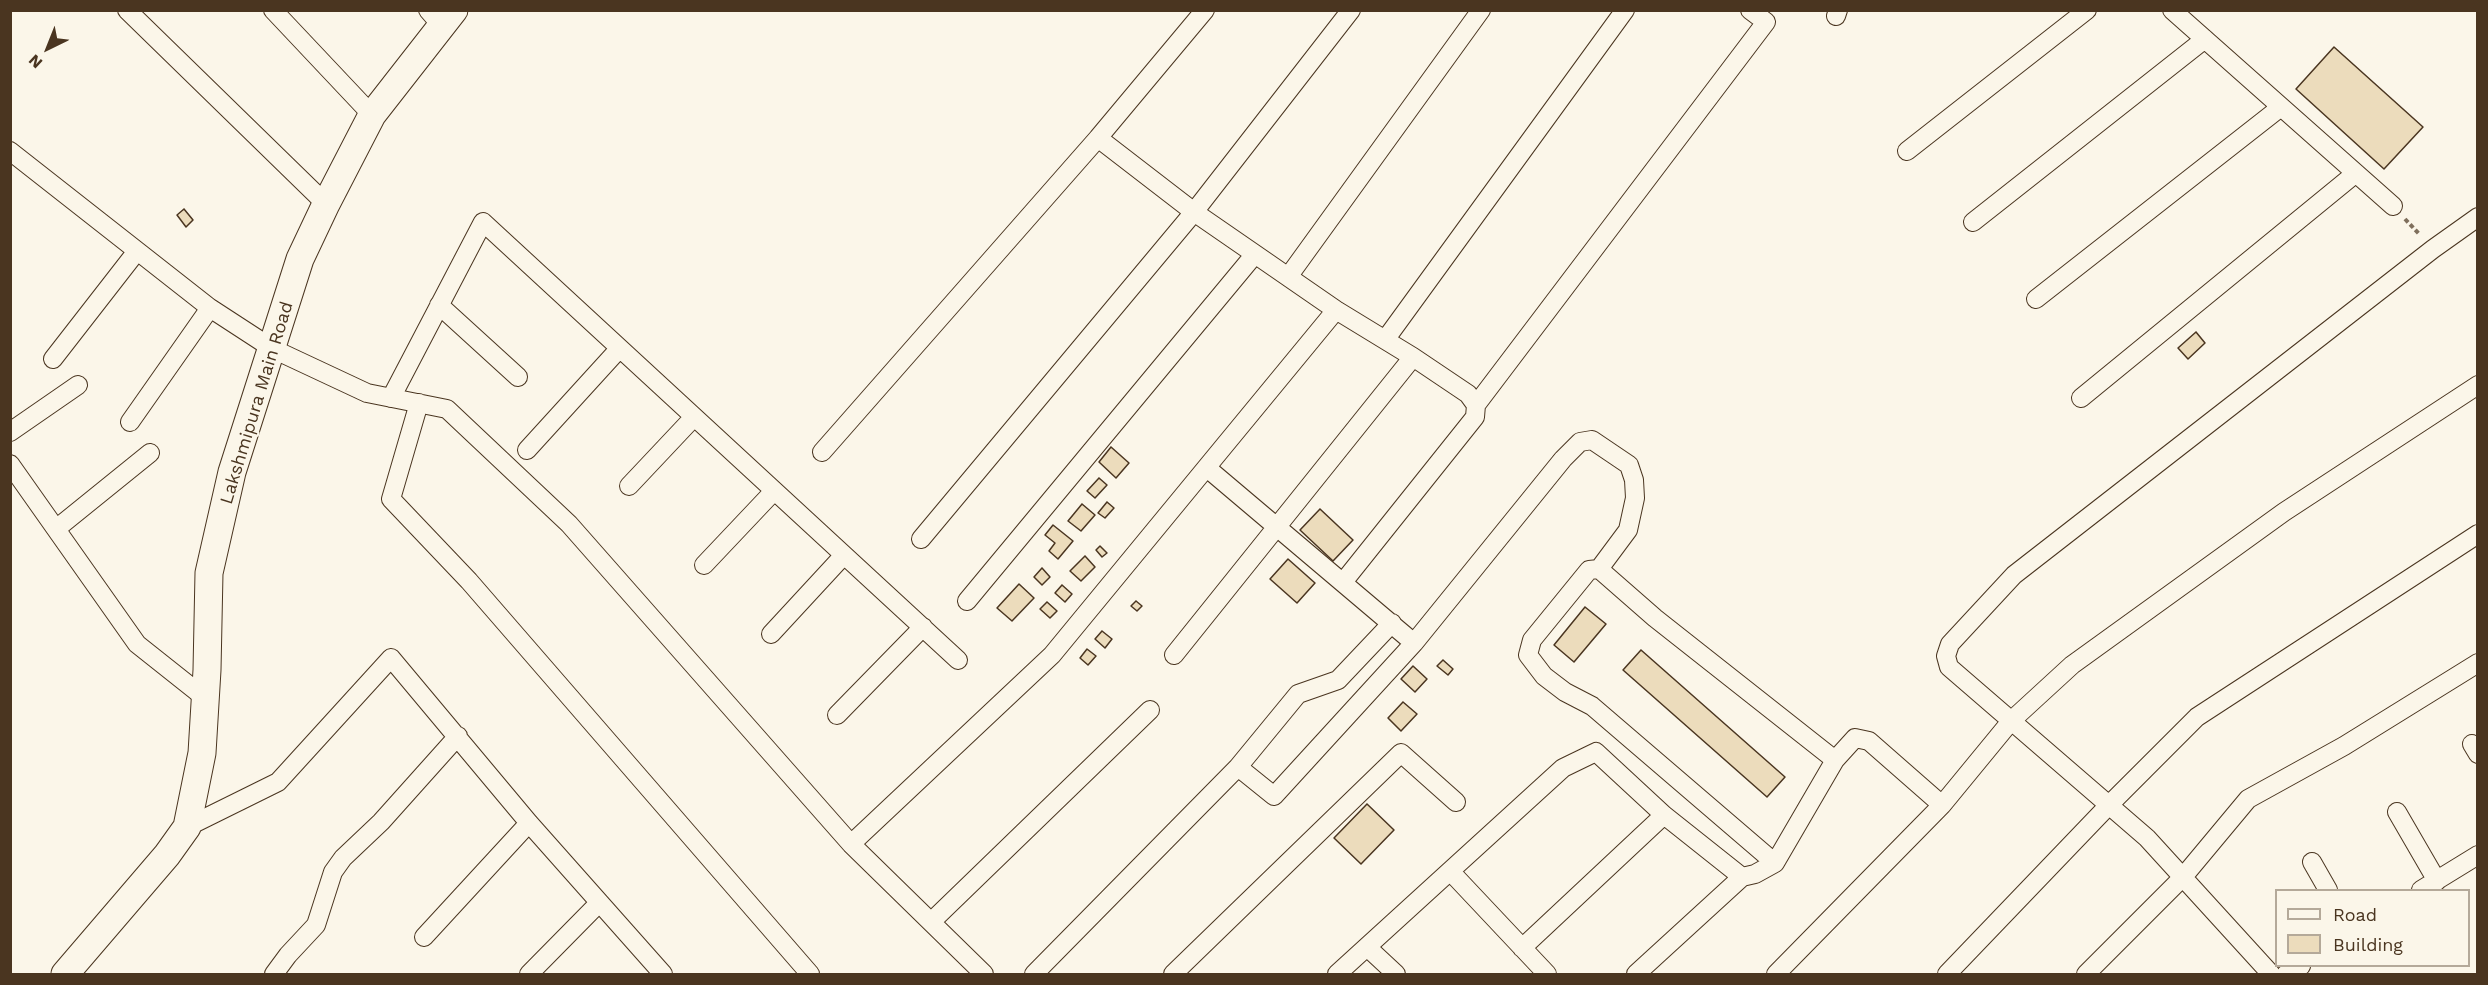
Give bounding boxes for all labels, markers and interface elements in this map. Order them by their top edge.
north arrow [18,18,78,78]
text: N [25,51,46,73]
street label: Lakshmipura Main Road [216,299,298,507]
legend [2275,889,2470,967]
text: Road [2333,904,2377,925]
text: Building [2333,934,2403,955]

